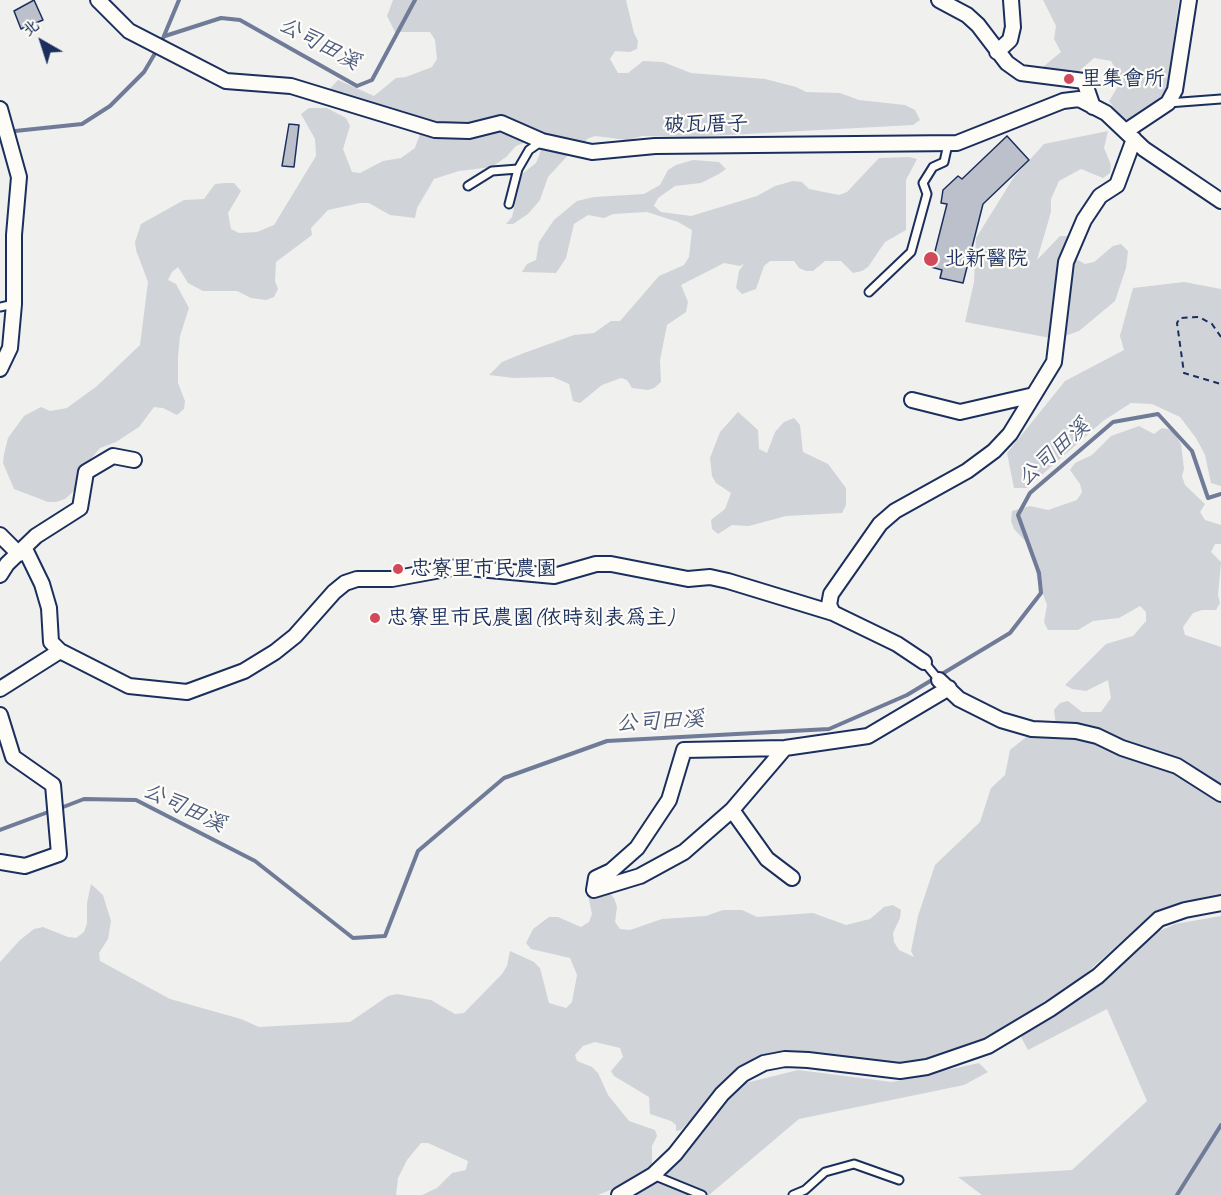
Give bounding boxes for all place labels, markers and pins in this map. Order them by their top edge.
place label: 里集會所 [1081,66,1165,92]
marker: 里集會所 [1062,72,1076,86]
place label: 北新醫院 [944,246,1028,272]
marker: 北新醫院 [922,250,940,268]
place label: 忠寮里市民農園 [410,556,557,582]
marker: 忠寮里市民農園 [391,562,405,576]
place label: 忠寮里市民農園(依時刻表為主) [387,605,674,631]
marker: 忠寮里市民農園(依時刻表為主) [368,611,382,625]

